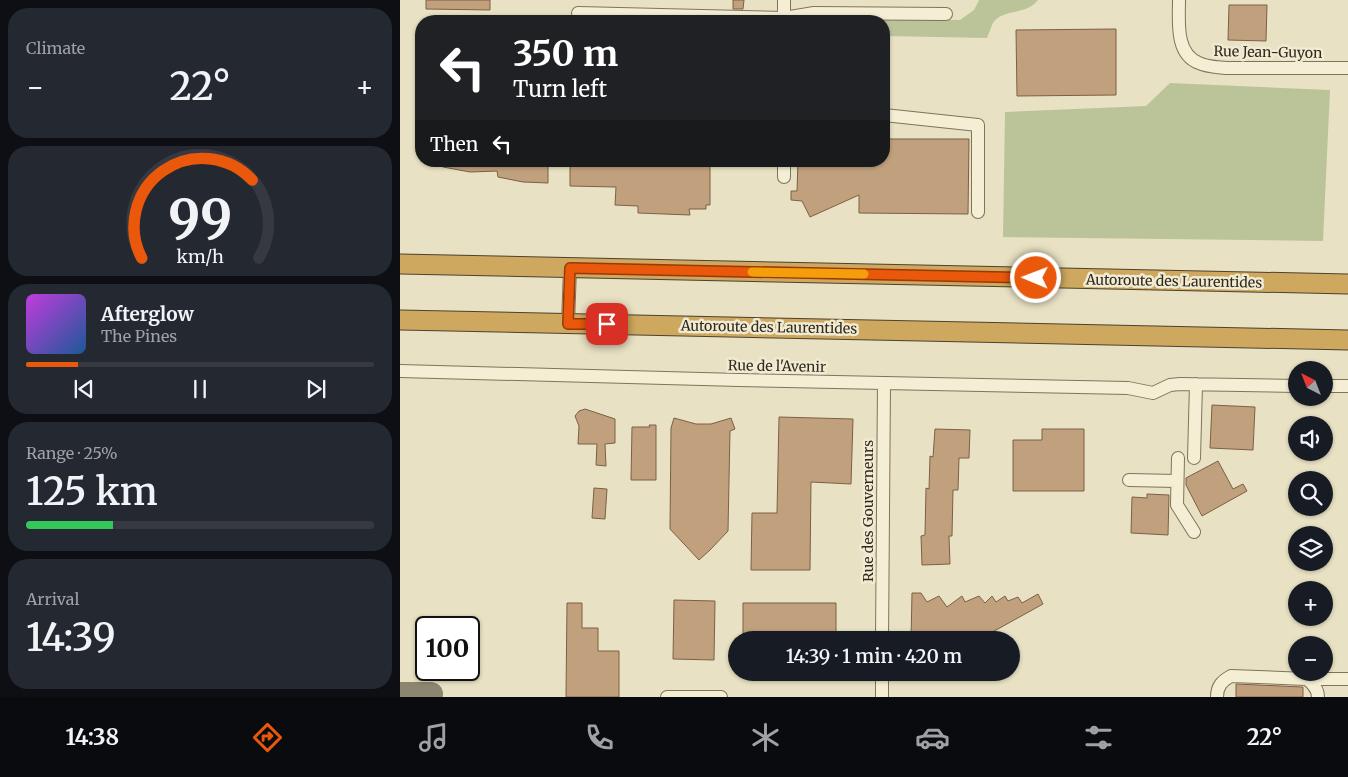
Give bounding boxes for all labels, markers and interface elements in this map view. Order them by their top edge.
text: 350 m [513,32,618,76]
icon: left [430,35,495,100]
text: Climate [26,38,85,58]
street label: Rue Jean-Guyon [1213,42,1323,62]
text: 22° [169,63,231,110]
text: − [26,69,45,105]
text: + [355,69,374,105]
text: Turn left [513,75,607,103]
icon: left [488,130,516,158]
text: Then [430,132,478,156]
text: 99 [168,186,232,251]
text: km/h [176,245,224,268]
position arrow [1009,251,1061,303]
street label: Autoroute des Laurentides [1085,270,1263,292]
text: Afterglow [101,302,194,326]
pin [586,303,628,345]
icon: arrive [593,310,621,338]
street label: Autoroute des Laurentides [680,316,858,338]
text: The Pines [101,326,177,346]
street label: Rue de l'Avenir [728,356,826,376]
north arrow [1288,361,1332,406]
map controls [1288,361,1333,681]
icon: previous [70,375,98,403]
icon: pause [186,375,214,403]
icon: next [302,375,330,403]
button: sound [1288,416,1333,461]
street label: Rue des Gouverneurs [859,440,877,582]
text: Range · 25% [26,443,117,463]
text: 125 km [26,468,158,515]
button: search [1288,471,1333,516]
button: layers [1288,526,1333,571]
button: + [1288,581,1333,626]
text: Arrival [26,589,79,609]
text: 14:39 [26,614,116,661]
speed limit sign: 100 [415,616,480,681]
button: − [1288,636,1333,681]
text: 14:39 · 1 min · 420 m [786,644,962,668]
icon: directions [250,720,285,755]
icon: music [416,720,451,755]
icon: phone [582,720,617,755]
icon: climate [748,720,783,755]
icon: car [915,720,950,755]
icon: filters [1081,720,1116,755]
text: 14:38 [66,723,119,751]
text: 22° [1247,723,1282,751]

